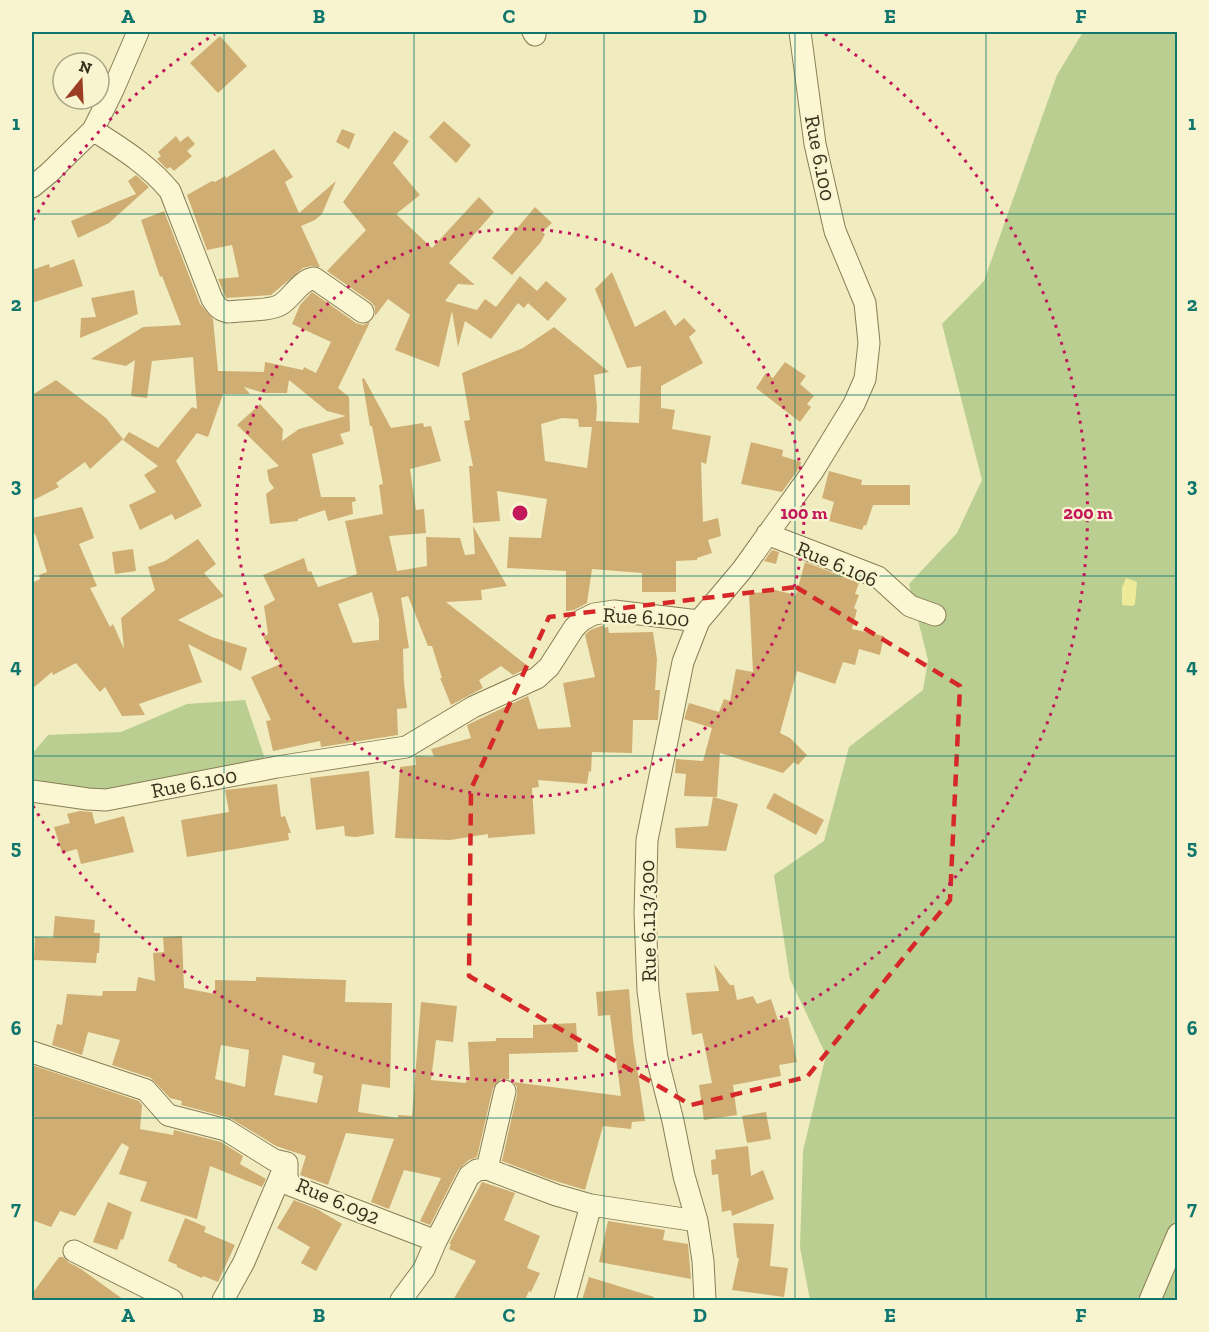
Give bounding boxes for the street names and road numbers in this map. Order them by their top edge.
street label: Rue 6.100 [800,113,841,203]
street label: Rue 6.106 [793,535,882,592]
street label: Rue 6.100 [602,602,690,631]
street label: Rue 6.100 [149,762,239,803]
street label: Rue 6.113/300 [634,860,661,982]
street label: Rue 6.092 [293,1172,384,1229]

